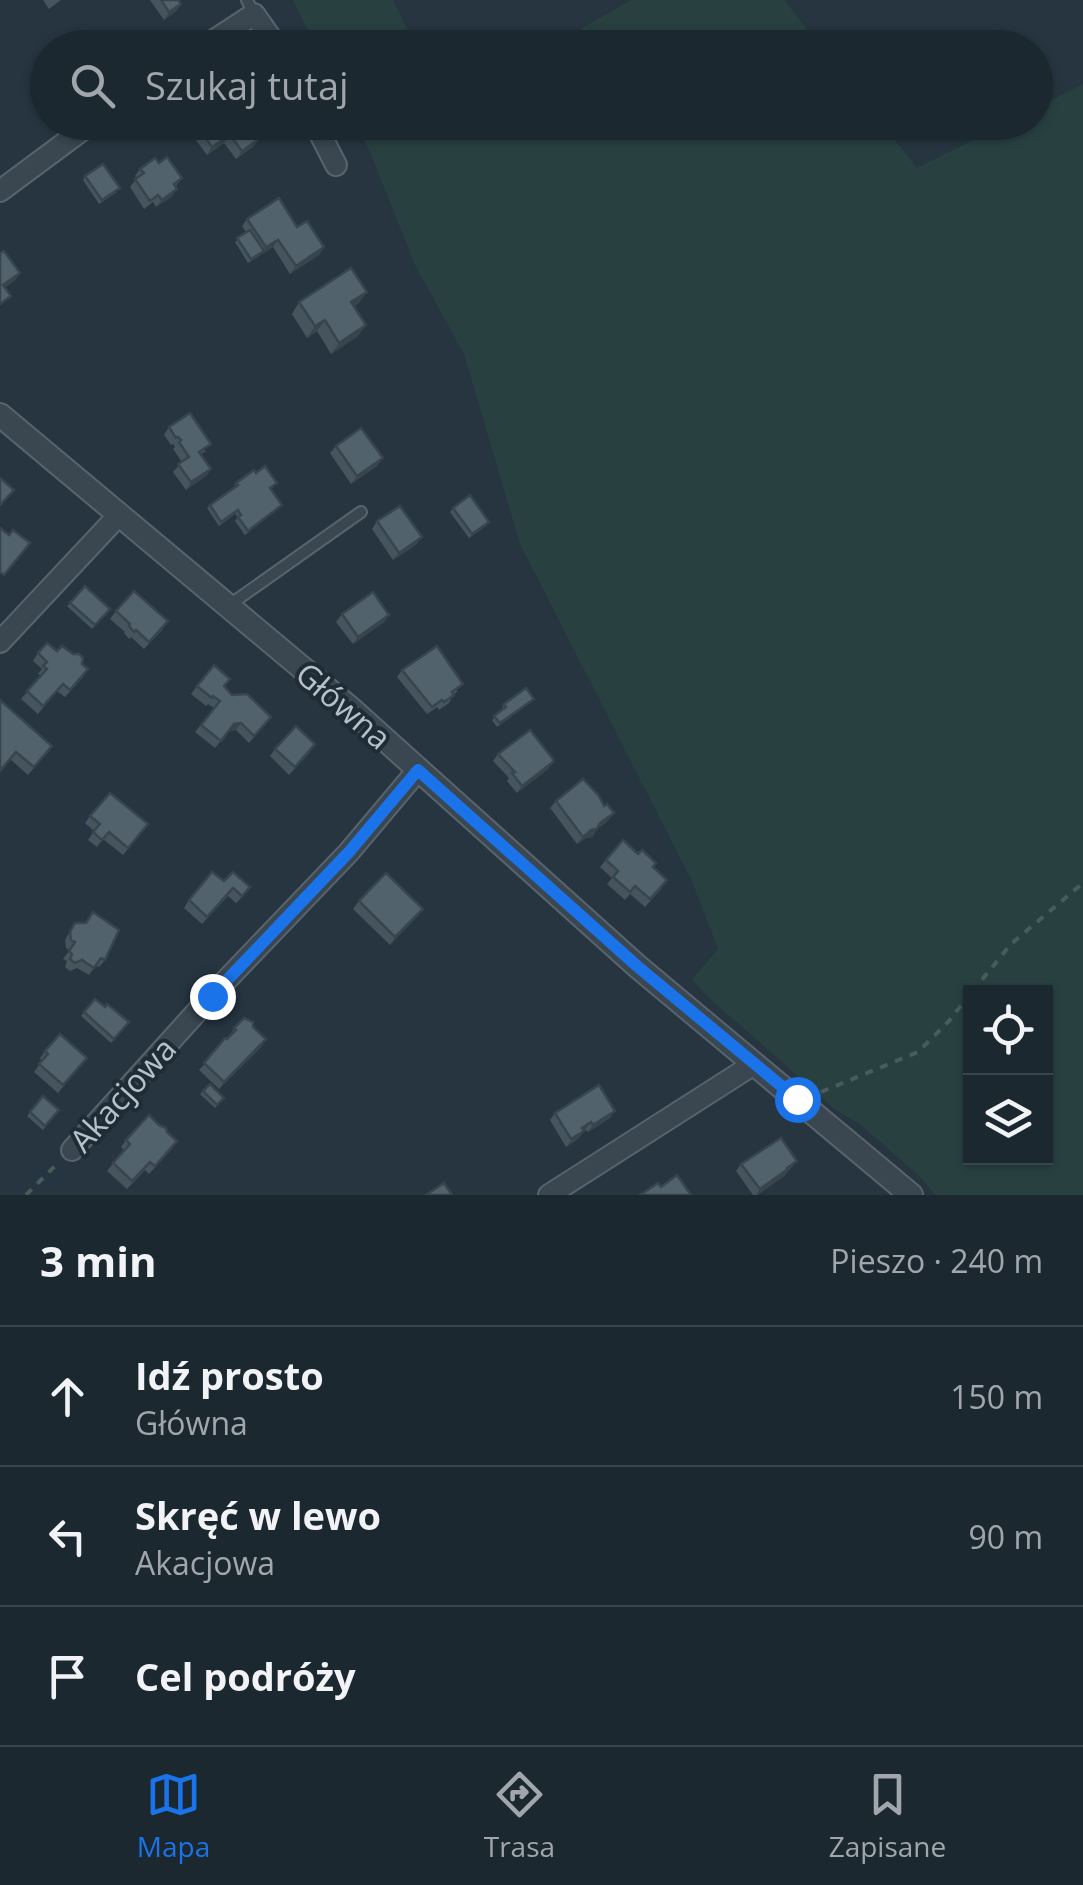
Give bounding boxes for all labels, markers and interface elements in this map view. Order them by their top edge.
search box [30,30,1053,140]
icon: search [65,58,120,113]
text: Szukaj tutaj [145,59,349,111]
street label: Główna [287,652,401,758]
route end [190,974,236,1020]
map controls [963,985,1053,1165]
button: locate [963,985,1053,1075]
street label: Akacjowa [59,1028,185,1160]
button: layers [963,1075,1053,1165]
route start [775,1077,821,1123]
text: 3 min [40,1232,157,1289]
text: Pieszo · 240 m [830,1239,1043,1282]
text: Idź prosto [135,1349,324,1401]
icon: ahead [40,1369,95,1424]
text: 150 m [950,1375,1043,1418]
text: Główna [135,1401,248,1444]
text: Skręć w lewo [135,1489,381,1541]
icon: left [40,1509,95,1564]
text: 90 m [968,1515,1043,1558]
text: Akacjowa [135,1541,275,1584]
icon: arrive [40,1649,95,1704]
text: Cel podróży [135,1650,356,1702]
tab: Mapa [137,1767,210,1865]
tab: Trasa [484,1767,555,1865]
tab: Zapisane [829,1767,946,1865]

